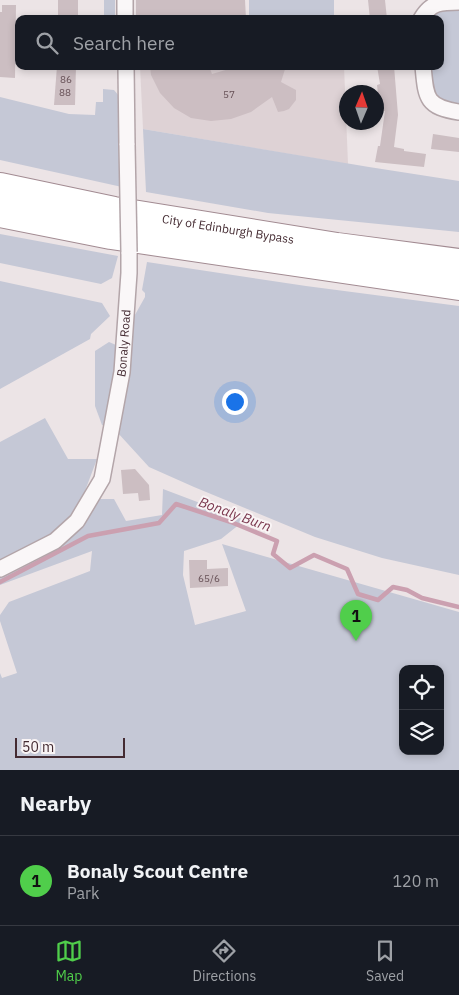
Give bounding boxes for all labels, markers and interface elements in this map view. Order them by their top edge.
search box [15,15,444,70]
icon: search [33,29,61,57]
text: Search here [73,31,175,55]
house number: 86 [60,73,72,86]
north arrow [339,85,384,130]
house number: 88 [59,86,71,99]
house number: 57 [223,88,235,101]
street label: City of Edinburgh Bypass [161,211,295,247]
street label: Bonaly Road [113,309,133,378]
your location [222,389,248,415]
water label: Bonaly Burn [196,493,274,535]
house number: 65/6 [198,572,220,585]
pin: 1 [340,600,372,641]
map controls [399,665,444,755]
button: locate [399,665,444,710]
button: layers [399,710,444,755]
scale bar [15,735,125,758]
text: 50 m [22,738,54,756]
text: Nearby [20,789,91,817]
text: Bonaly Scout Centre [67,859,248,883]
text: 1 [31,871,41,891]
text: 120 m [392,871,439,891]
text: Park [67,883,99,903]
tab: Map [55,937,83,985]
tab: Directions [193,937,256,985]
tab: Saved [366,937,404,985]

